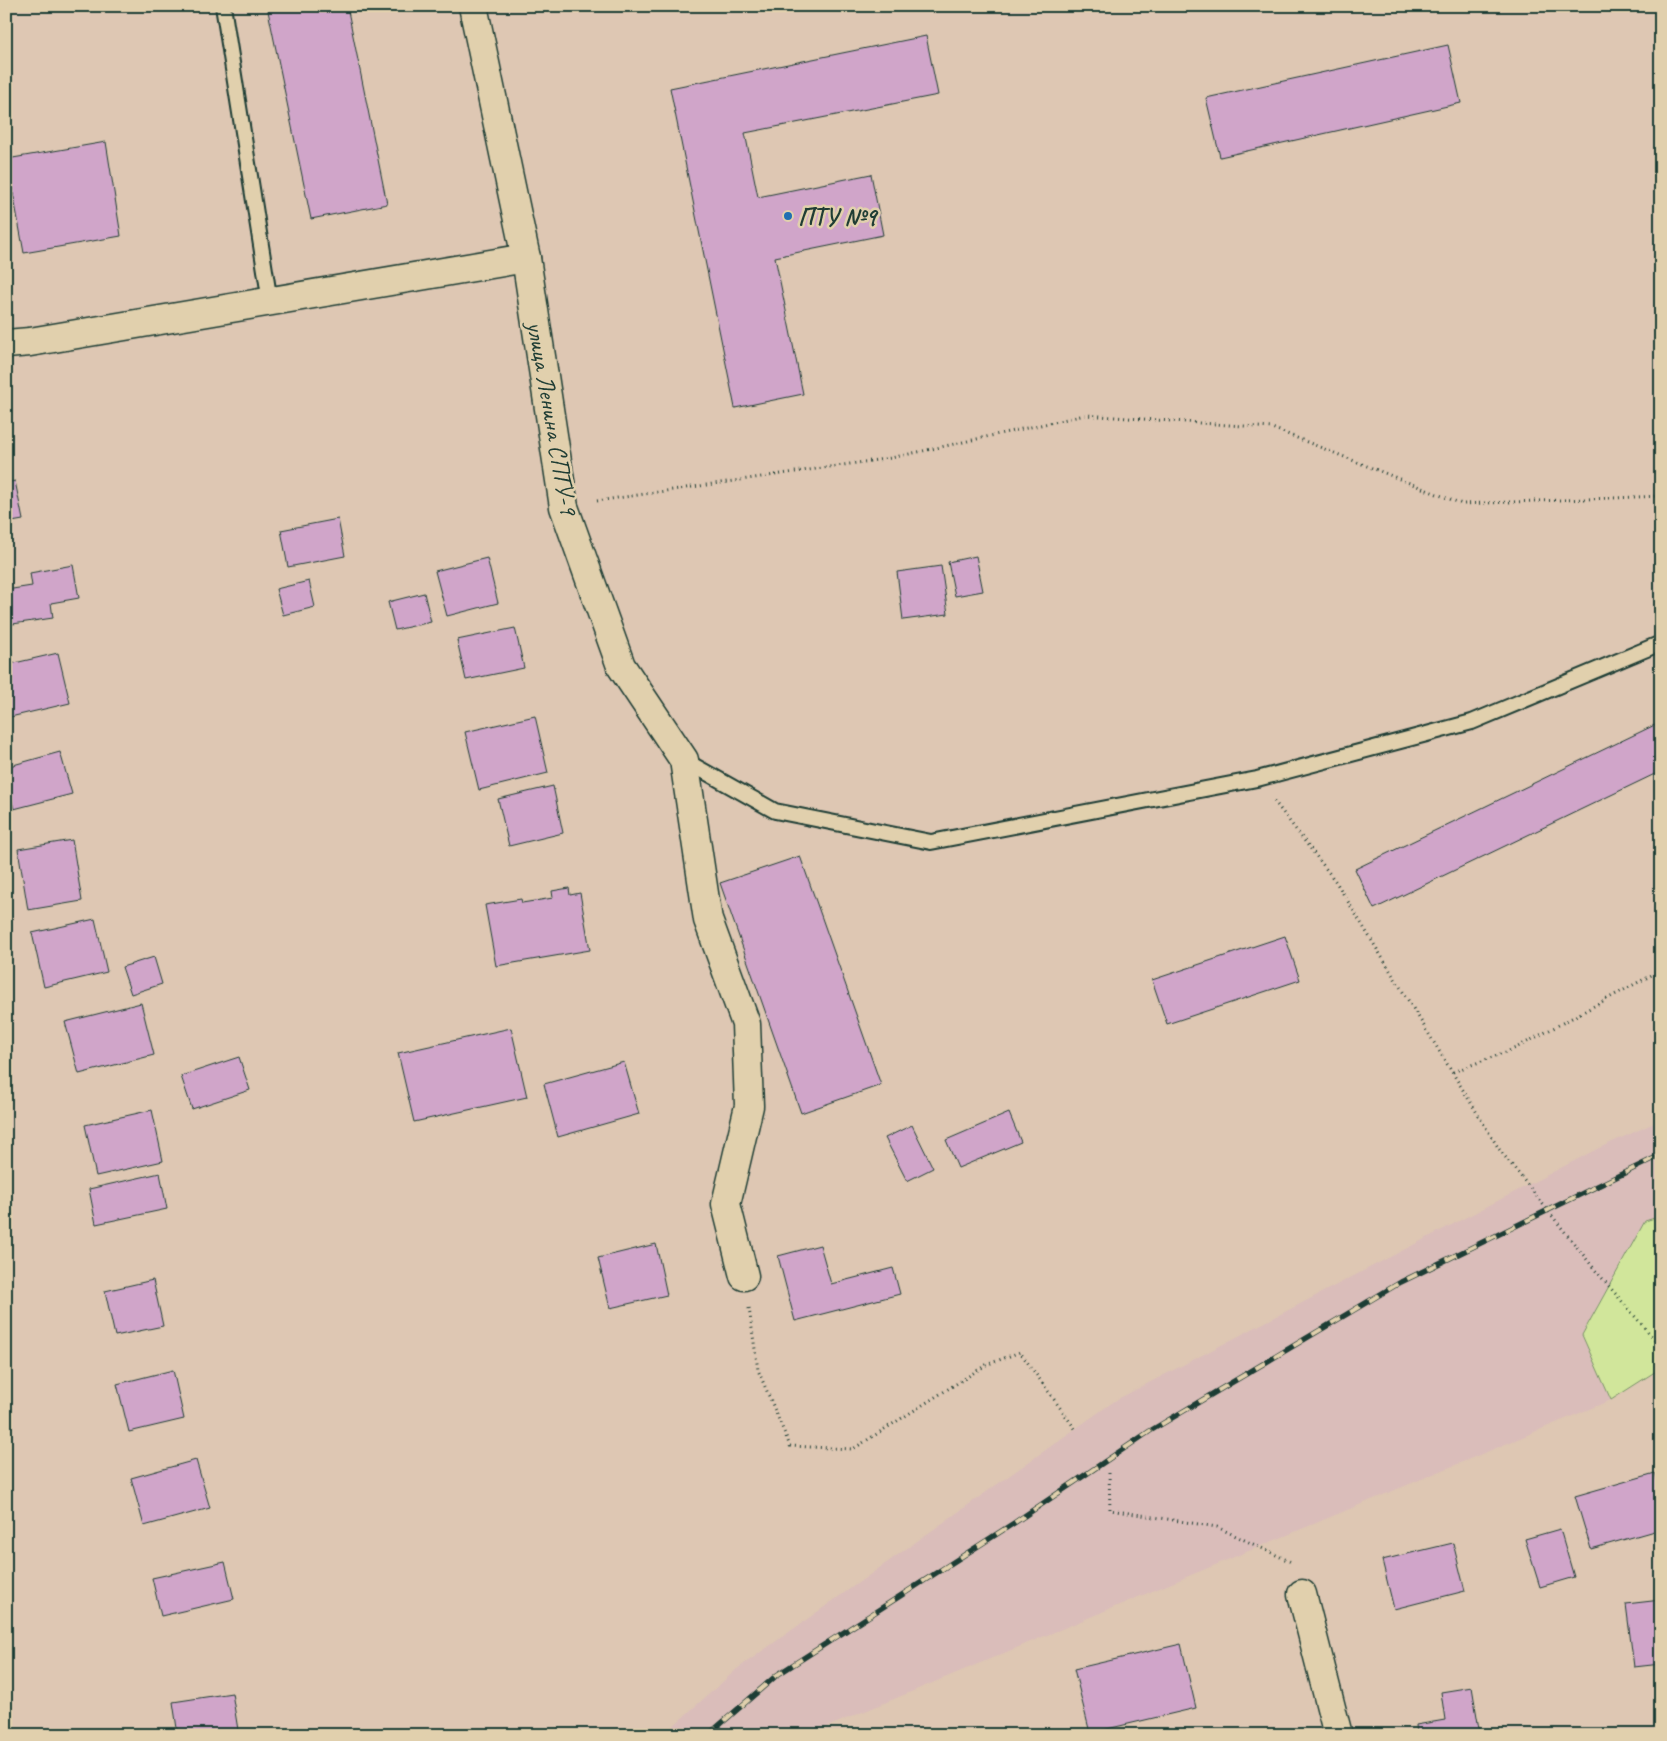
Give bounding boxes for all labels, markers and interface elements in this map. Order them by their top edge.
place label: ПТУ №9 [798,201,879,233]
marker: ПТУ №9 [782,210,794,222]
street label: улица Ленина СПТУ-9 [519,317,585,519]

